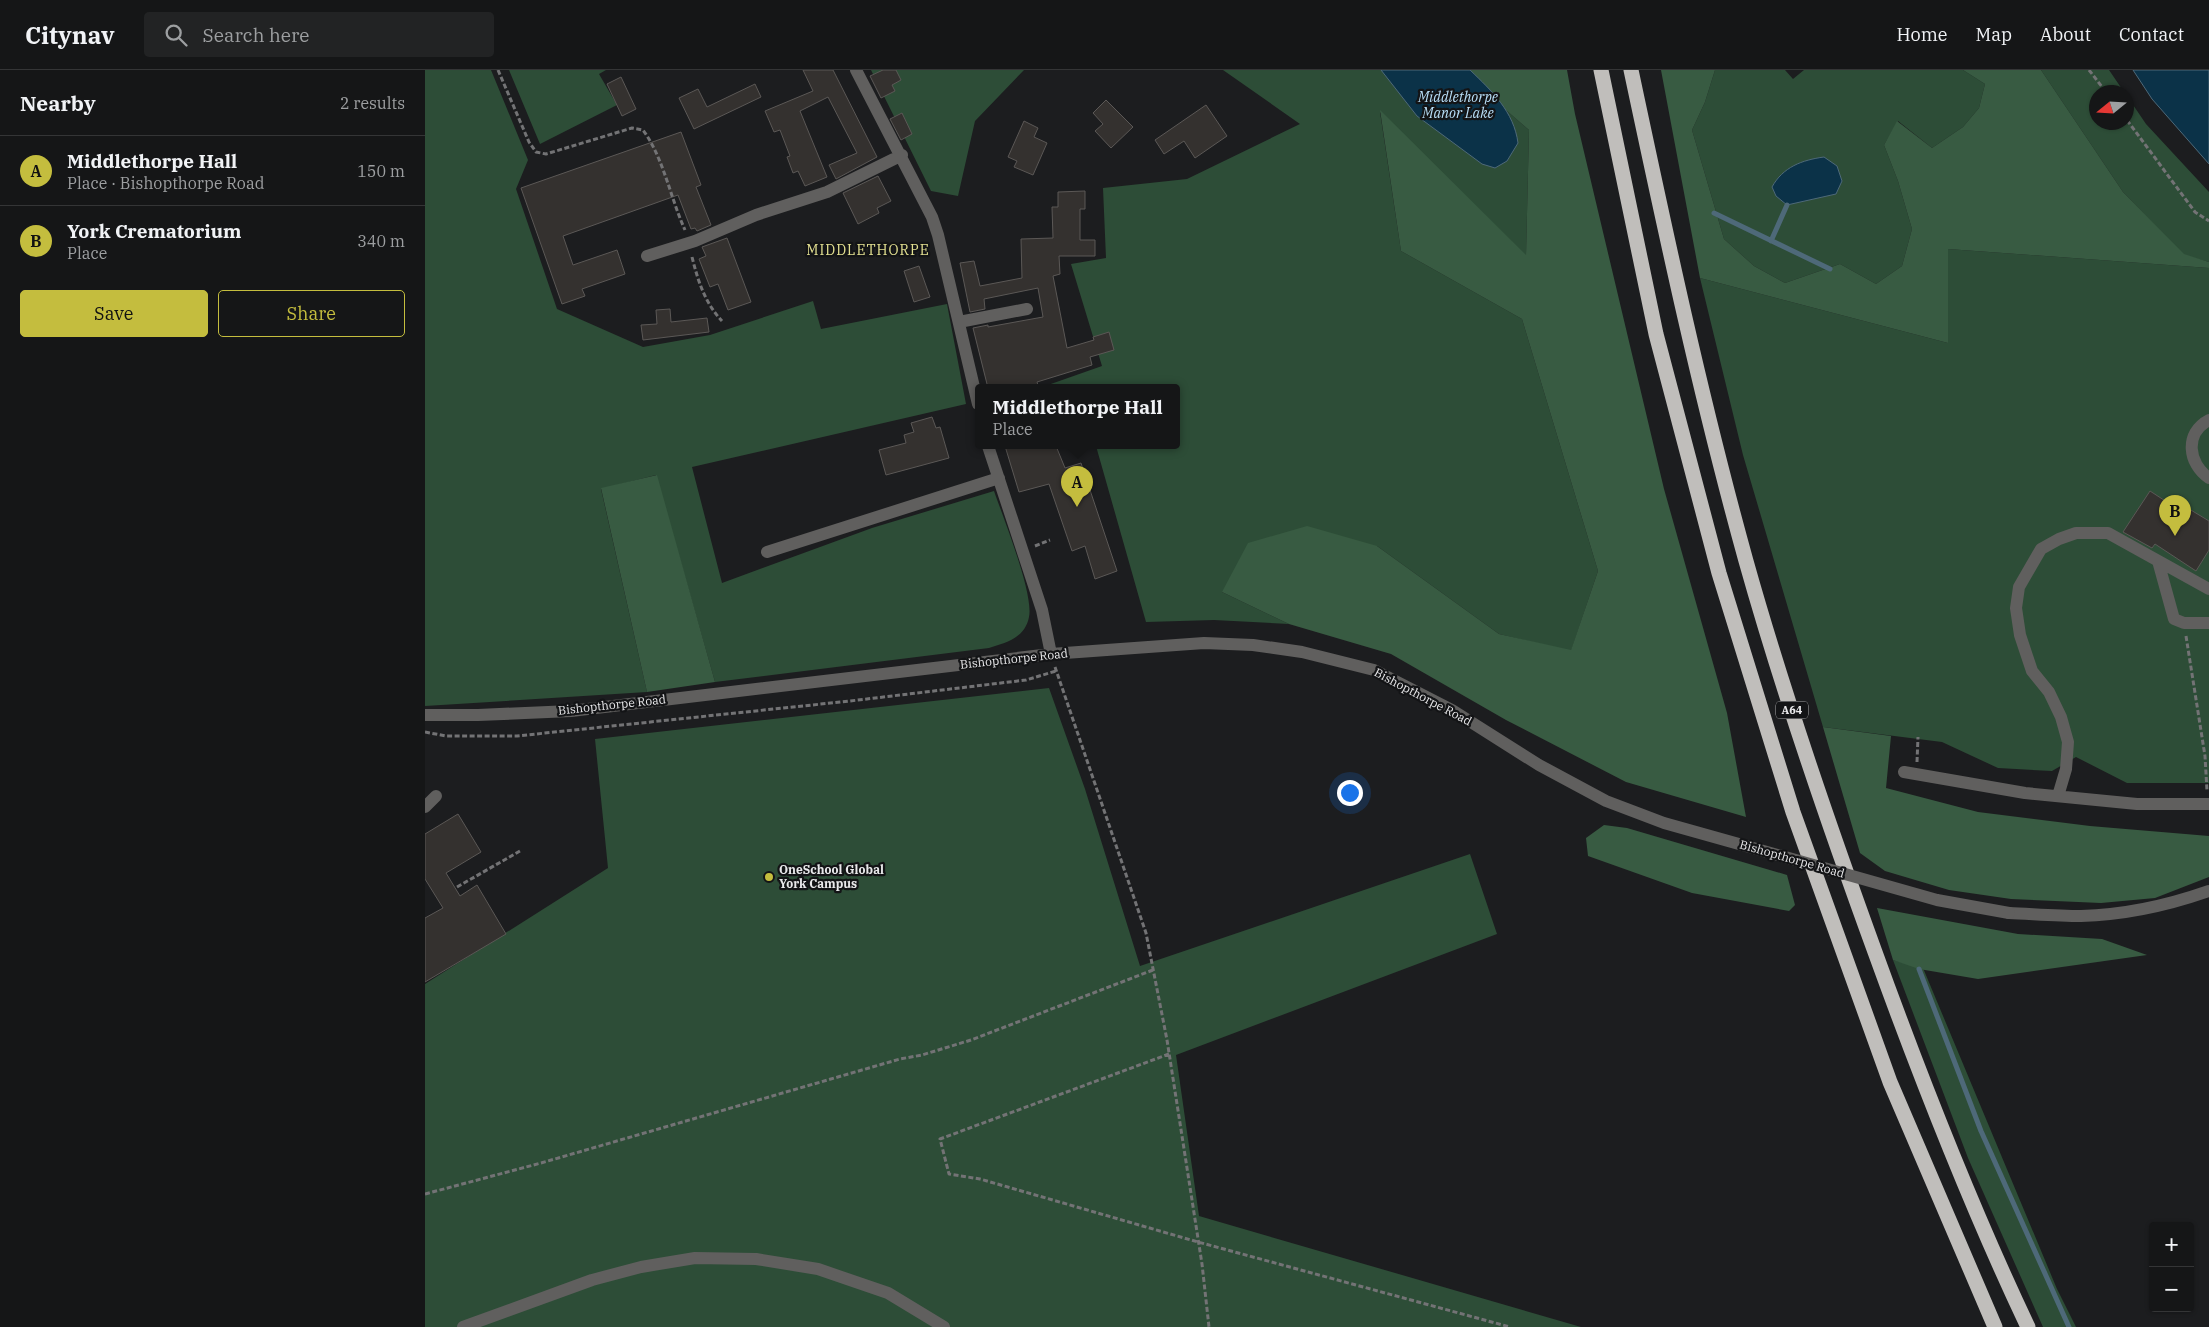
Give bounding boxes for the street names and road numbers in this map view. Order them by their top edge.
street label: Bishopthorpe Road [959,645,1069,672]
street label: Bishopthorpe Road [1372,664,1475,729]
street label: Bishopthorpe Road [557,691,667,718]
road number: A64 [1776,702,1808,718]
street label: Bishopthorpe Road [1738,836,1846,881]

